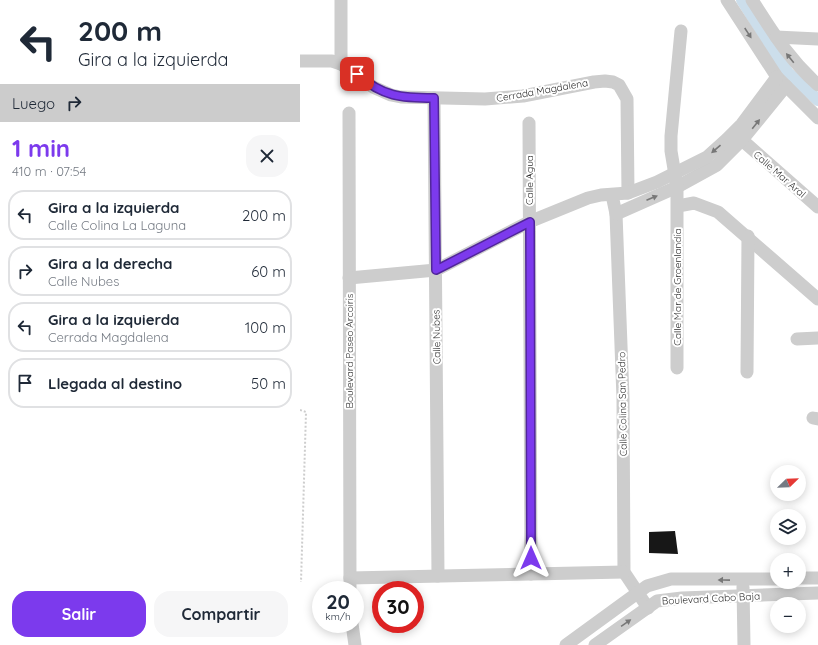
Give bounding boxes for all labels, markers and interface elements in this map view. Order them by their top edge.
text: 200 m [78,13,162,48]
icon: left [12,16,64,68]
one-way arrow [744,27,752,38]
text: Gira a la izquierda [78,48,229,71]
one-way arrow [786,52,795,63]
pin [340,57,374,91]
icon: arrive [346,63,368,85]
street label: Cerrada Magdalena [495,76,589,105]
icon: right [63,92,85,114]
text: Luego [12,94,55,113]
one-way arrow [751,118,760,129]
text: 1 min [12,133,70,163]
button: close [246,135,288,177]
one-way arrow [711,144,721,153]
street label: Calle Mar Aral [751,148,808,201]
street label: Calle Agua [523,155,536,205]
text: 410 m · 07:54 [12,163,86,179]
one-way arrow [646,195,658,201]
text: Gira a la izquierda [48,198,180,217]
icon: left [14,204,36,226]
text: 200 m [242,206,286,225]
text: Calle Colina La Laguna [48,217,186,233]
street label: Calle Mar de Groenlandia [671,228,684,346]
text: Gira a la derecha [48,254,173,273]
icon: right [14,260,36,282]
text: 60 m [251,262,286,281]
text: Calle Nubes [48,273,119,289]
street label: Boulevard Paseo Arcoiris [343,293,356,409]
street label: Calle Nubes [430,309,443,365]
text: Gira a la izquierda [48,310,180,329]
icon: left [14,316,36,338]
text: 100 m [245,318,286,337]
text: Cerrada Magdalena [48,329,169,345]
street label: Calle Colina San Pedro [615,352,630,456]
icon: arrive [14,372,36,394]
text: Llegada al destino [48,374,182,393]
text: 50 m [251,374,286,393]
north arrow [770,465,806,501]
map controls [770,465,806,633]
button: layers [770,509,806,545]
position arrow [510,537,552,579]
button: + [770,553,806,589]
one-way arrow [718,576,730,583]
speed limit sign: 30 [372,581,424,633]
text: 20 [326,589,350,614]
street label: Boulevard Cabo Baja [661,589,761,608]
button: Salir [12,591,146,637]
button: Compartir [154,591,288,637]
button: − [770,597,806,633]
text: km/h [325,610,351,623]
one-way arrow [621,619,632,627]

